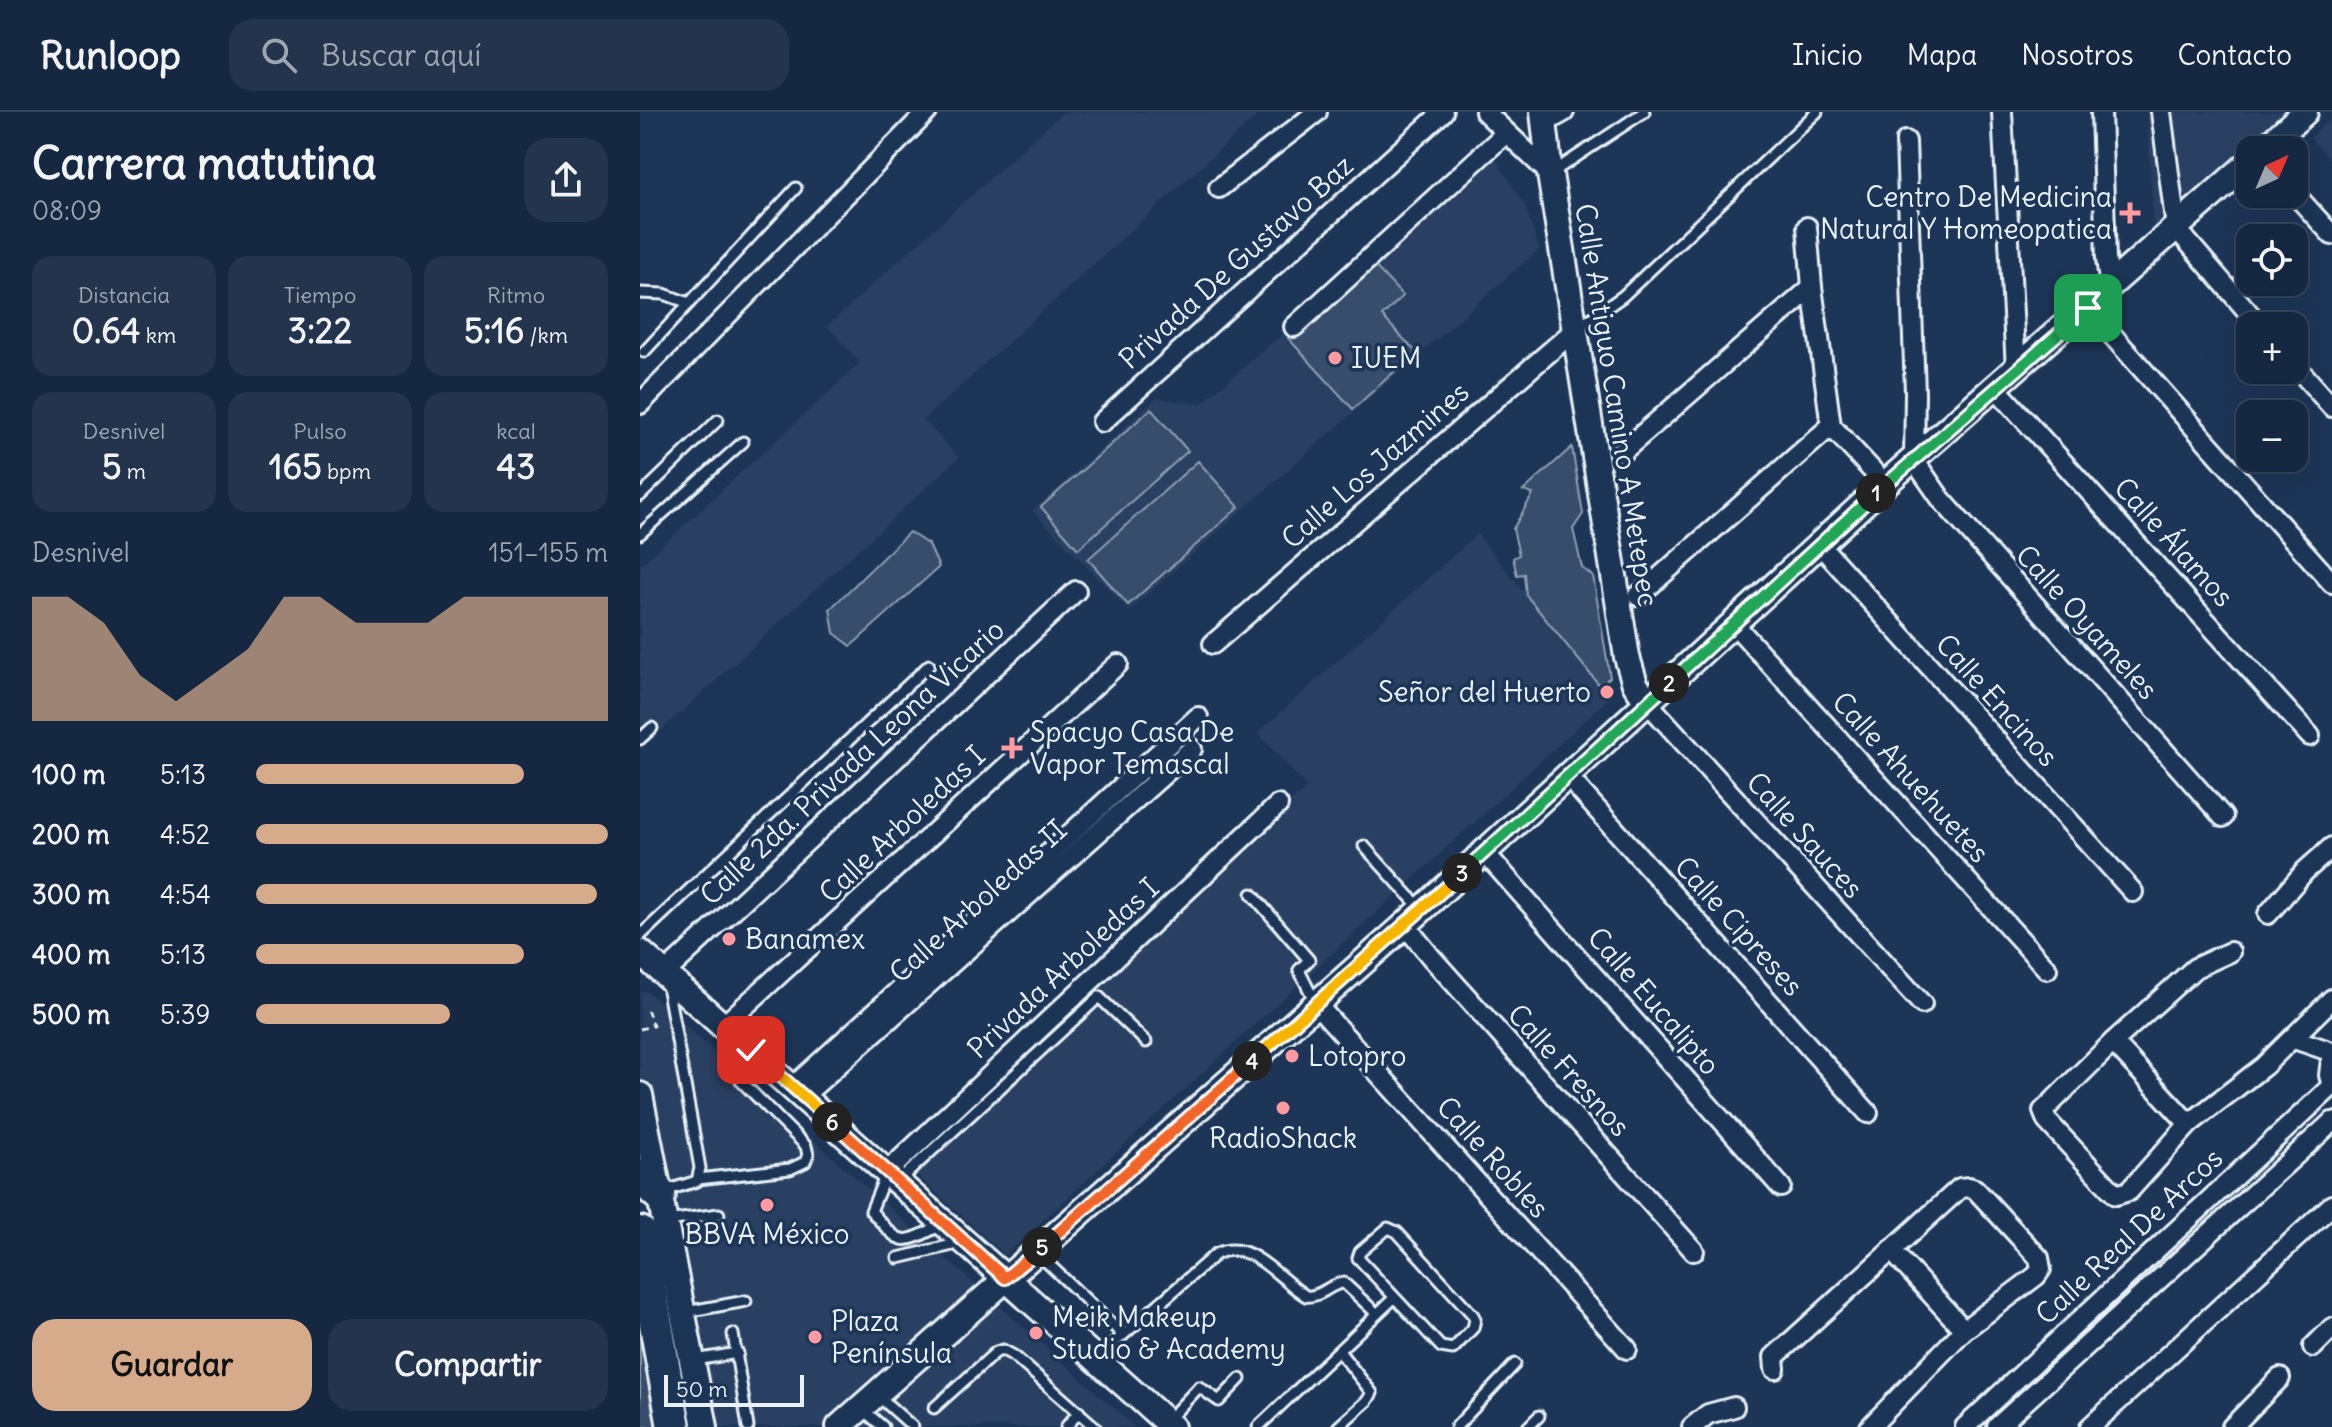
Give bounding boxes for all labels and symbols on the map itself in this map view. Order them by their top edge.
north arrow [2236,136,2308,208]
street label: Privada De Gustavo Baz [1111,147,1361,377]
place label: Centro De Medicina Natural Y Homeopatica [1820,179,2112,247]
street label: Calle Antiguo Camino A Metepec [1567,201,1667,609]
marker: Centro De Medicina Natural Y Homeopatica [2119,202,2141,224]
pin [2054,274,2122,342]
place label: IUEM [1351,340,1422,376]
marker: IUEM [1326,349,1344,367]
street label: Calle Los Jazmines [1274,374,1476,556]
street label: Calle Álamos [2107,469,2242,614]
pin: 1 [1856,473,1896,513]
street label: Calle Oyameles [2008,537,2166,707]
street label: Calle 2da. Privada Leona Vicario [692,611,1012,913]
street label: Calle Encinos [1928,626,2066,774]
pin: 2 [1649,663,1689,703]
place label: Señor del Huerto [1378,674,1591,710]
marker: Señor del Huerto [1598,683,1616,701]
street label: Calle Ahuehuetes [1825,684,1997,870]
place label: Spacyo Casa De Vapor Temascal [1030,714,1234,782]
marker: Spacyo Casa De Vapor Temascal [1001,737,1023,759]
street label: Calle Arboledas I [811,738,993,910]
street label: Calle Sauces [1739,764,1871,906]
street label: Calle Arboledas II [882,812,1074,990]
street label: Calle Cipreses [1667,849,1811,1003]
pin: 3 [1442,853,1482,893]
street label: Privada Arboledas I [960,870,1166,1066]
street label: Calle Eucalipto [1580,920,1728,1082]
place label: Banamex [745,921,865,957]
marker: Banamex [720,930,738,948]
street label: Calle Fresnos [1500,996,1638,1144]
pin [717,1016,785,1084]
place label: Lotopro [1308,1038,1406,1074]
pin: 4 [1232,1041,1272,1081]
marker: Lotopro [1283,1047,1301,1065]
street label: Calle Robles [1429,1089,1557,1225]
marker: RadioShack [1274,1099,1292,1117]
pin: 6 [812,1102,852,1142]
place label: RadioShack [1209,1120,1357,1156]
street label: Calle Real De Arcos [2028,1140,2230,1332]
marker: BBVA México [758,1196,776,1214]
place label: BBVA México [684,1216,850,1252]
pin: 5 [1022,1227,1062,1267]
place label: Meik Makeup Studio & Academy [1052,1299,1286,1367]
place label: Plaza Península [831,1303,952,1371]
marker: Meik Makeup Studio & Academy [1027,1324,1045,1342]
marker: Plaza Península [806,1328,824,1346]
scale bar [664,1371,804,1407]

